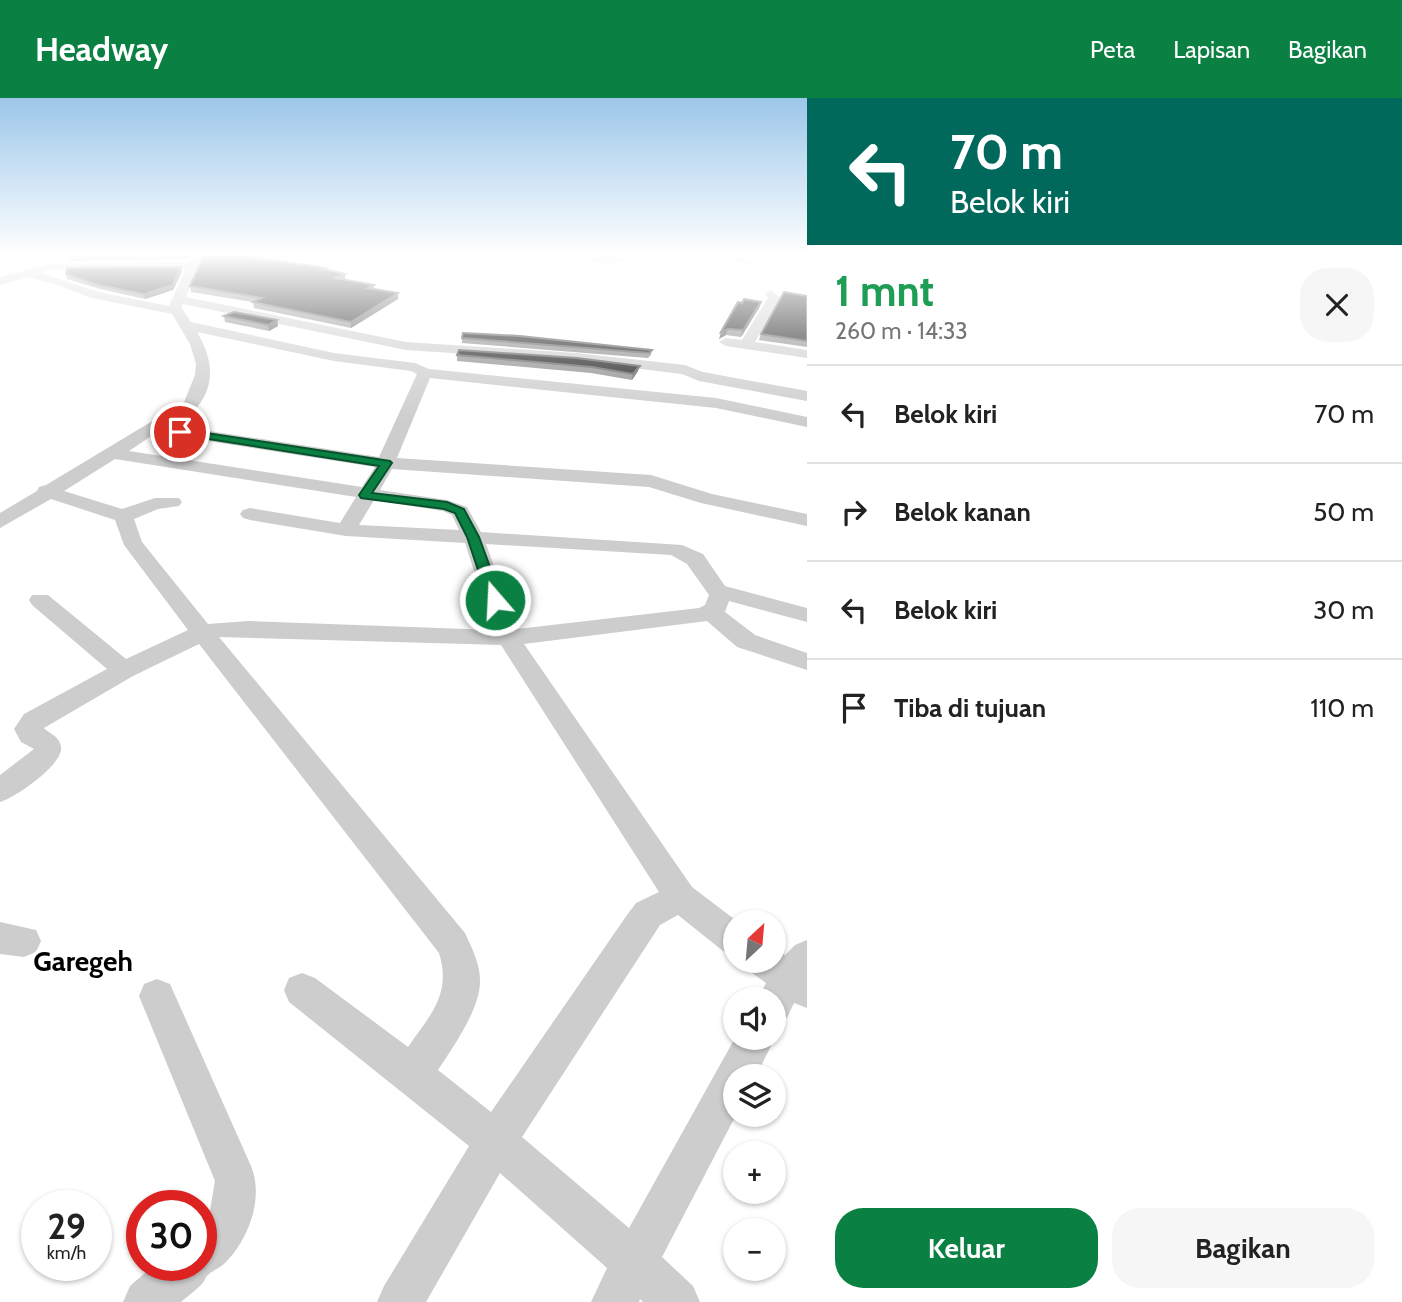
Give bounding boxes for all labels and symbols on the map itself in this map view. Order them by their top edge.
pin [150,402,210,462]
position arrow [458,563,532,637]
north arrow [723,910,786,973]
district label: Garegeh [33,944,133,978]
speed limit sign: 30 [126,1190,217,1281]

